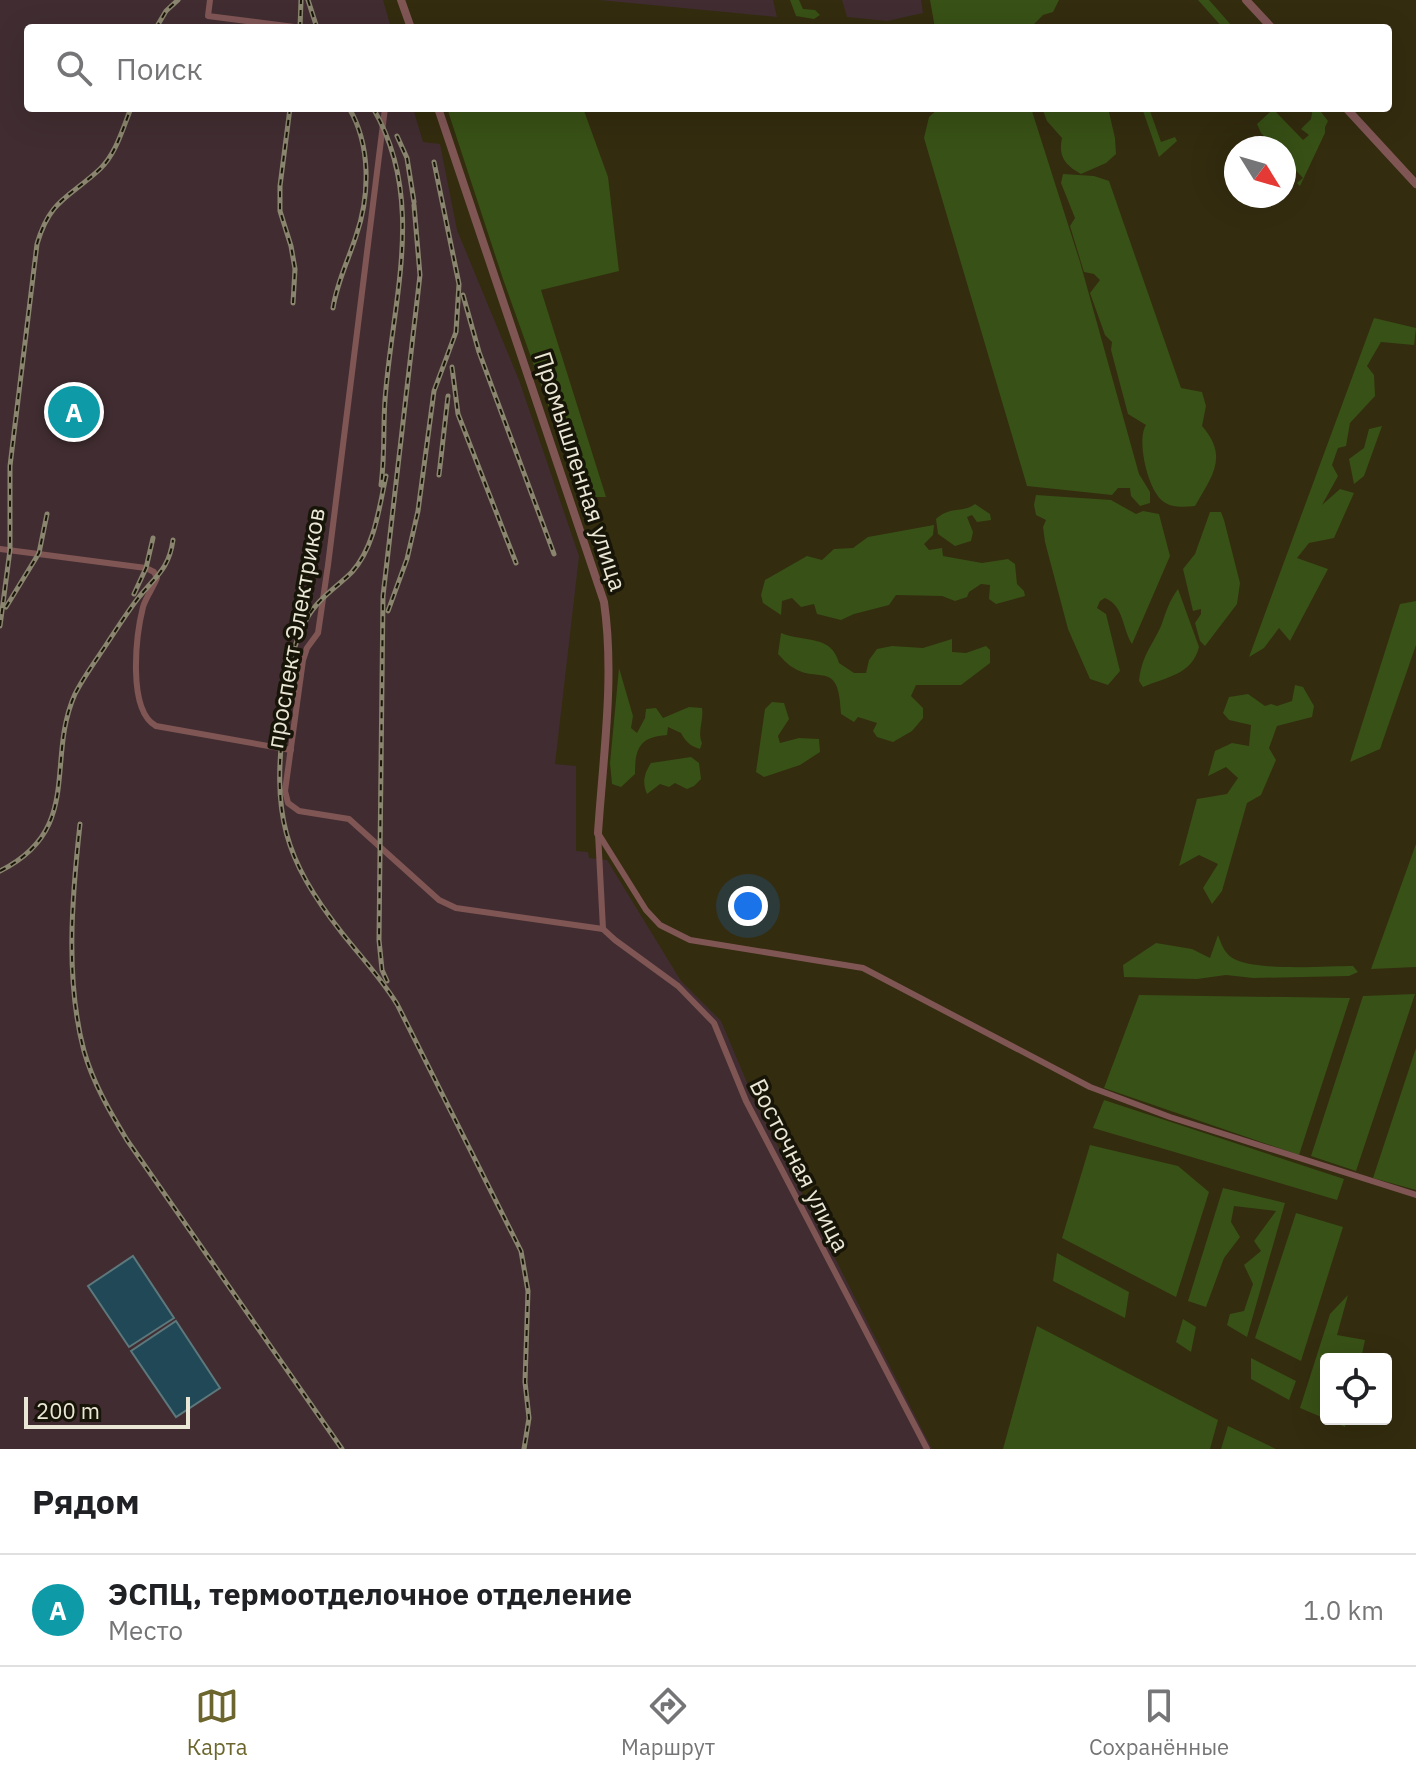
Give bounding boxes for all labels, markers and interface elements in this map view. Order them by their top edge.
search box [24,24,1392,112]
icon: search [52,46,96,90]
text: Поиск [116,49,203,88]
north arrow [1224,136,1296,208]
street label: Промышленная улица [527,347,635,595]
pin: A [48,382,100,442]
street label: проспект Электриков [258,505,332,751]
your location [728,886,768,926]
street label: Восточная улица [742,1073,858,1257]
map controls [1320,1353,1392,1425]
button: locate [1320,1353,1392,1425]
scale bar [24,1393,190,1429]
text: 200 m [36,1396,100,1425]
text: Рядом [32,1479,140,1523]
text: ЭСПЦ, термоотделочное отделение [108,1574,632,1613]
text: A [49,1593,67,1627]
text: 1.0 km [1303,1593,1384,1627]
text: Место [108,1613,183,1647]
tab: Карта [187,1684,247,1761]
tab: Маршрут [621,1684,715,1761]
tab: Сохранённые [1089,1684,1229,1761]

